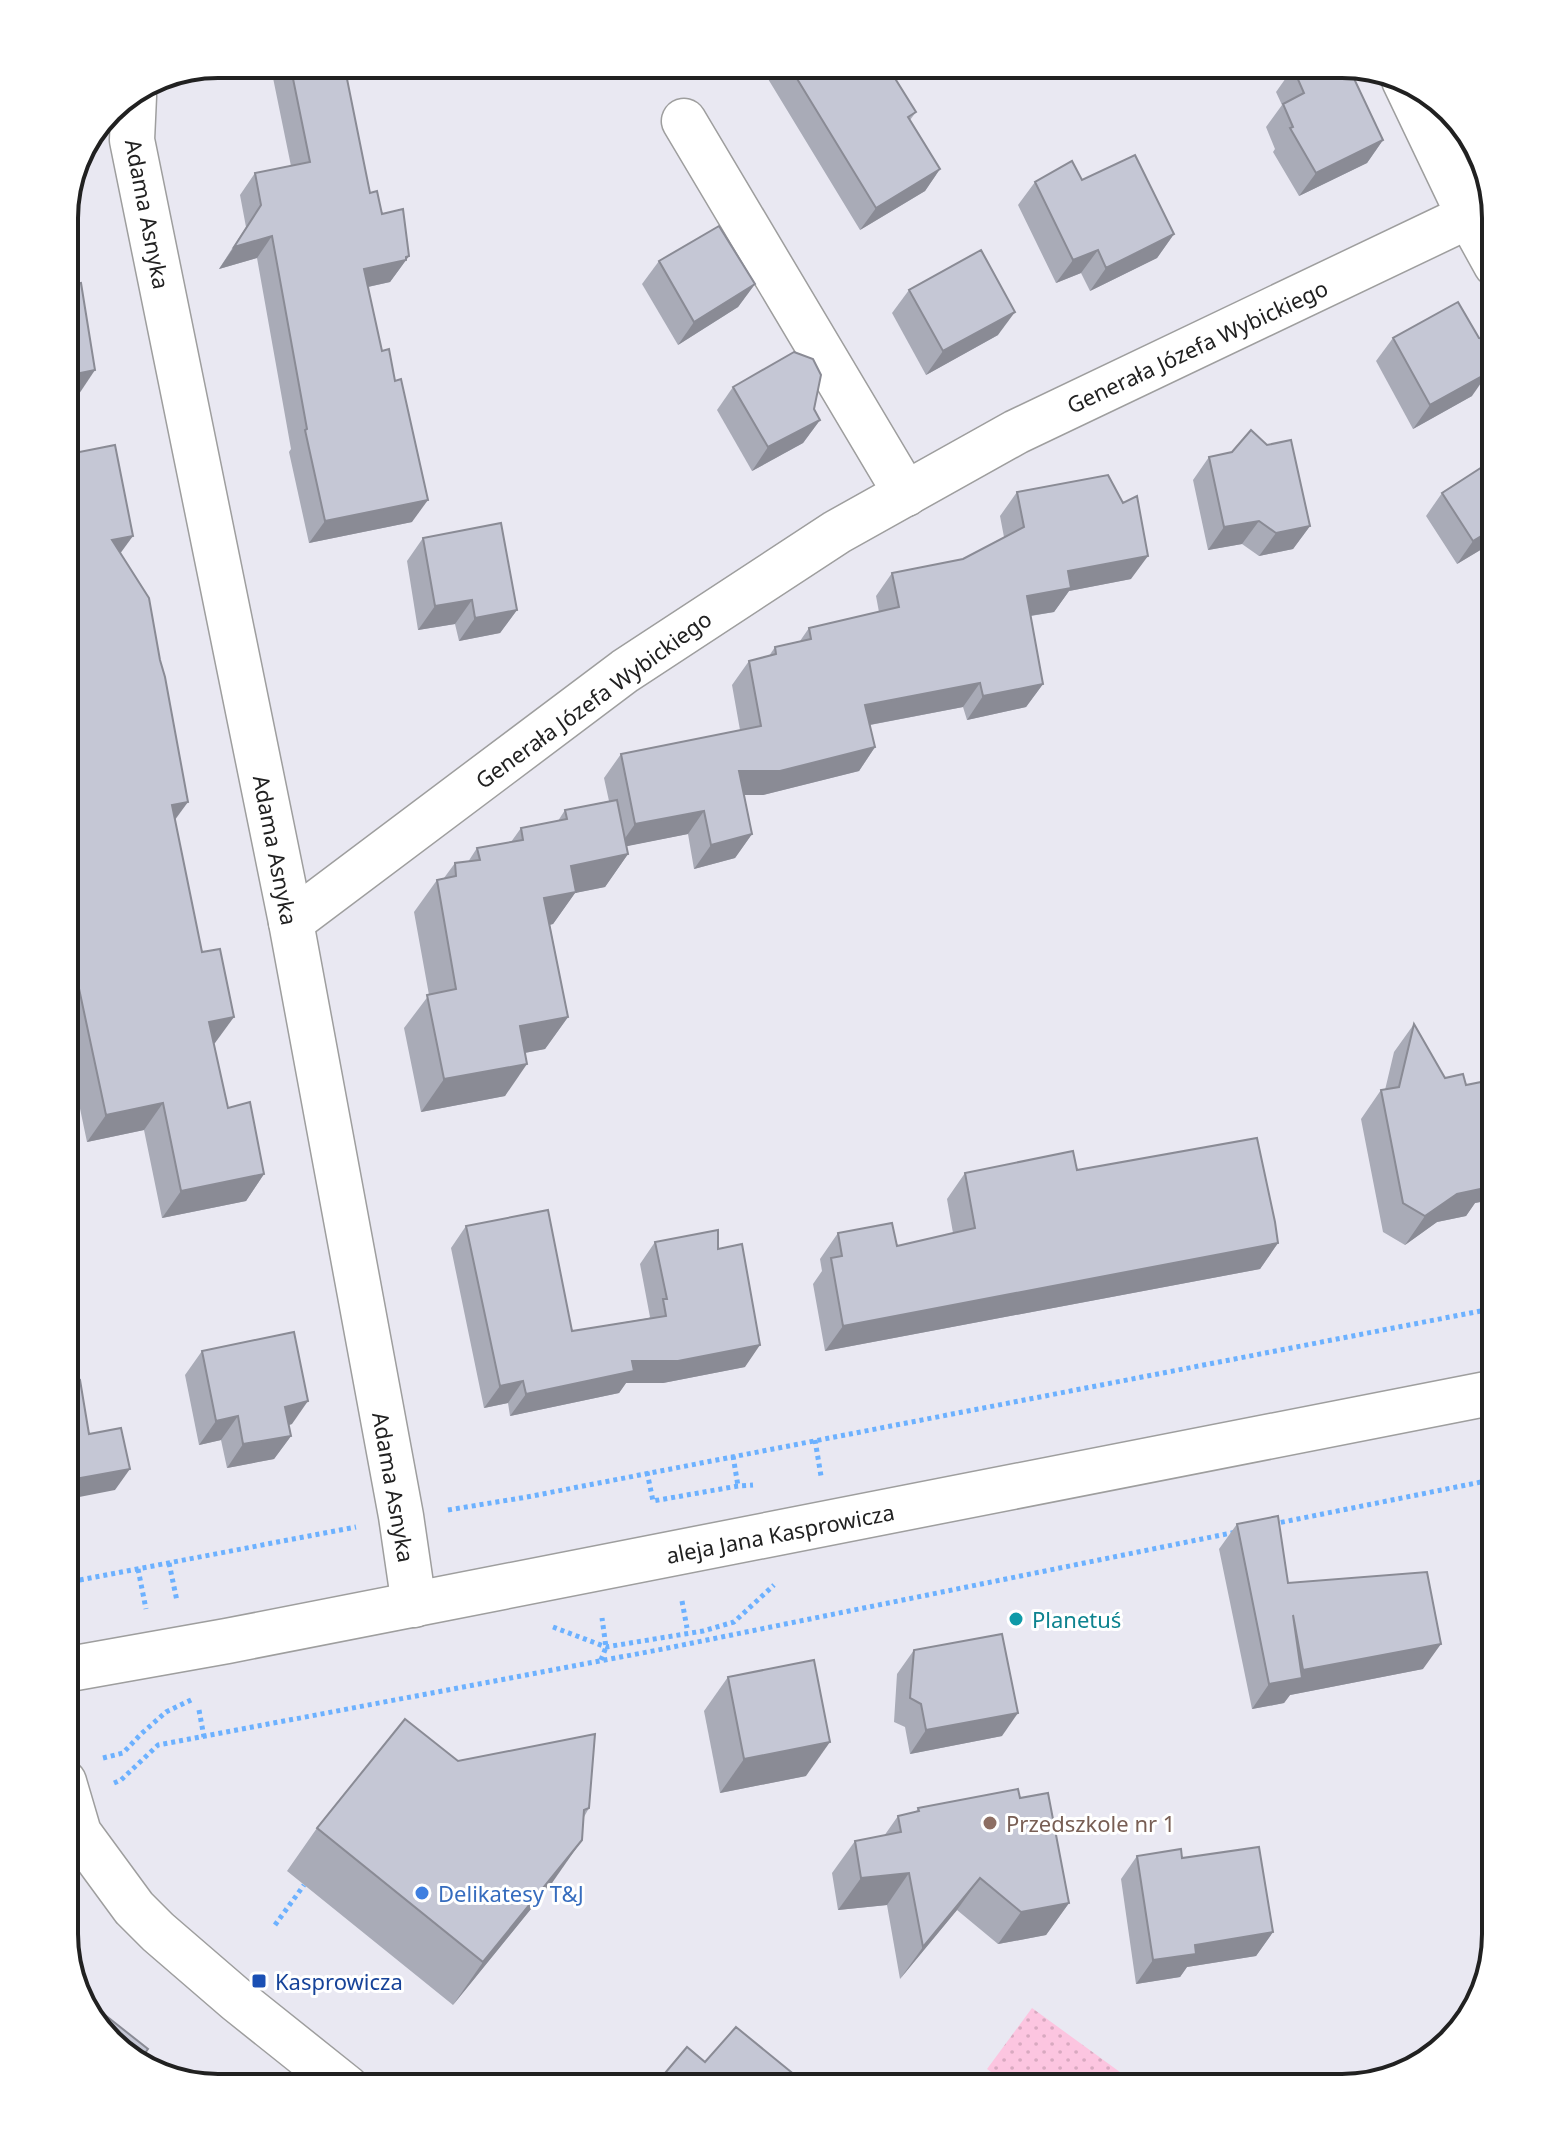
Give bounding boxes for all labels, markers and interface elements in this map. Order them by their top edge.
street label: Adama Asnyka [119,136,177,292]
street label: Generała Józefa Wybickiego [1062,272,1332,420]
street label: Generała Józefa Wybickiego [469,603,717,795]
street label: Adama Asnyka [247,772,305,928]
street label: Adama Asnyka [366,1410,422,1564]
street label: aleja Jana Kasprowicza [663,1496,897,1570]
place label: Planetuś [1032,1604,1121,1634]
marker: Planetuś [1007,1610,1025,1628]
place label: Przedszkole nr 1 [1006,1808,1175,1838]
marker: Przedszkole nr 1 [981,1814,999,1832]
place label: Delikatesy T&J [438,1878,584,1908]
marker: Delikatesy T&J [413,1884,431,1902]
place label: Kasprowicza [275,1966,403,1996]
marker: Kasprowicza [250,1972,268,1990]

